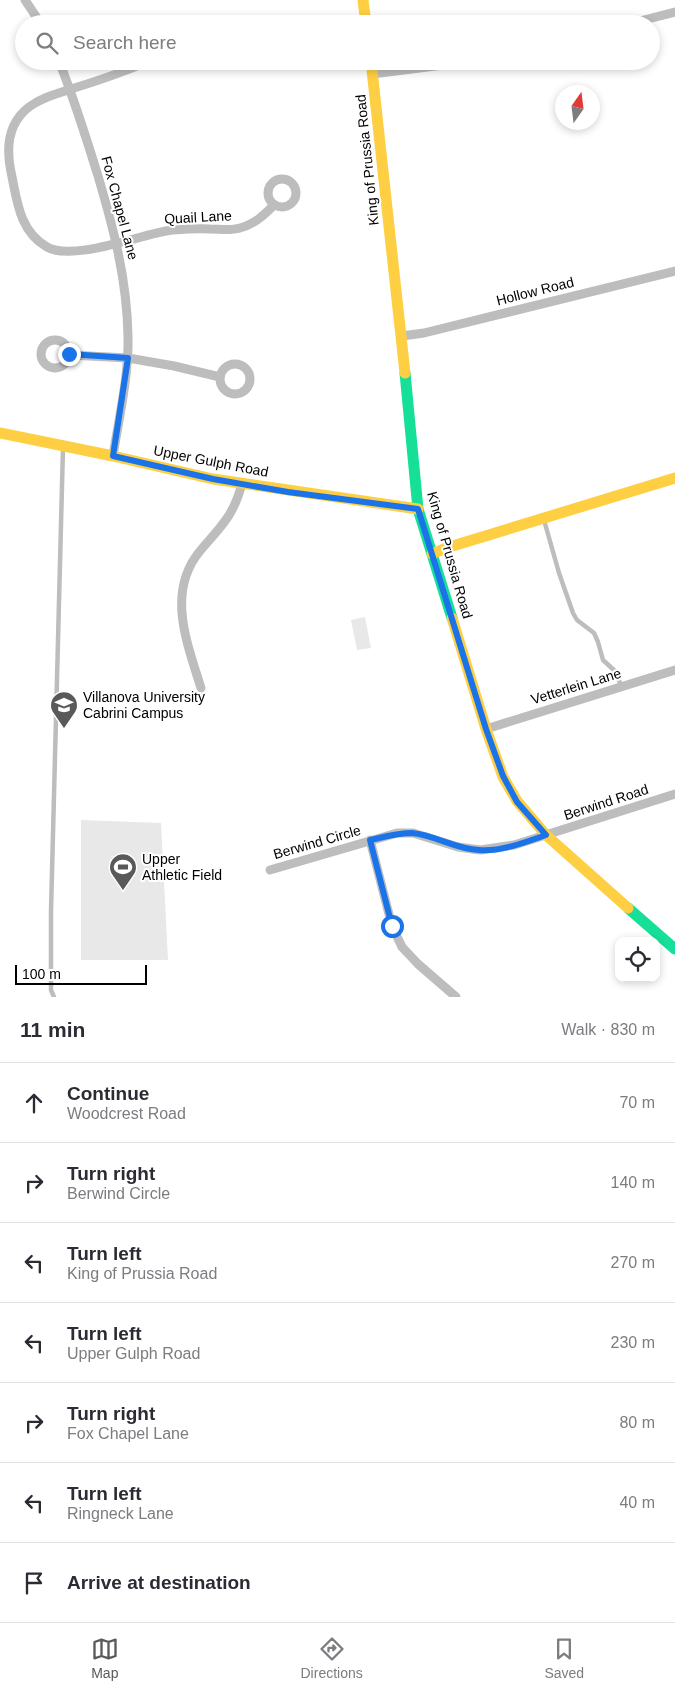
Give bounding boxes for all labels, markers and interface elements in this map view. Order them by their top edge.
search box [15,15,660,70]
icon: search [33,29,61,57]
text: Search here [73,32,177,53]
north arrow [555,85,600,130]
street label: King of Prussia Road [352,94,382,226]
street label: Fox Chapel Lane [98,154,142,262]
street label: Quail Lane [164,207,232,227]
street label: Hollow Road [495,274,575,308]
route end [58,343,81,366]
street label: Upper Gulph Road [152,442,270,480]
street label: King of Prussia Road [424,490,476,620]
street label: Vetterlein Lane [529,665,623,707]
place label: Villanova University Cabrini Campus [83,689,205,721]
school or university icon: Villanova University Cabrini Campus [49,690,79,729]
street label: Berwind Road [562,781,650,823]
street label: Berwind Circle [271,822,363,862]
place label: Upper Athletic Field [142,851,222,883]
sports icon: Upper Athletic Field [108,852,138,891]
route start [381,915,404,938]
map controls [615,937,660,982]
button: locate [615,937,660,982]
scale bar [15,962,148,985]
text: 100 m [22,966,61,982]
text: 11 min [20,1018,85,1041]
text: Walk · 830 m [561,1021,655,1038]
text: Continue [67,1083,149,1104]
icon: ahead [20,1089,48,1117]
text: 70 m [619,1094,655,1111]
text: Woodcrest Road [67,1105,186,1122]
text: Turn right [67,1163,155,1184]
icon: right [20,1169,48,1197]
text: 140 m [611,1174,655,1191]
text: Berwind Circle [67,1185,170,1202]
text: Turn left [67,1243,142,1264]
icon: left [20,1249,48,1277]
text: 270 m [611,1254,655,1271]
text: King of Prussia Road [67,1265,217,1282]
text: Turn left [67,1323,142,1344]
icon: left [20,1329,48,1357]
text: 230 m [611,1334,655,1351]
text: Upper Gulph Road [67,1345,200,1362]
text: Turn right [67,1403,155,1424]
icon: right [20,1409,48,1437]
text: 80 m [619,1414,655,1431]
text: Fox Chapel Lane [67,1425,189,1442]
text: Turn left [67,1483,142,1504]
icon: left [20,1489,48,1517]
text: 40 m [619,1494,655,1511]
text: Ringneck Lane [67,1505,174,1522]
icon: arrive [20,1569,48,1597]
text: Arrive at destination [67,1572,251,1593]
tab: Map [91,1635,119,1681]
tab: Directions [301,1635,363,1681]
tab: Saved [544,1635,584,1681]

